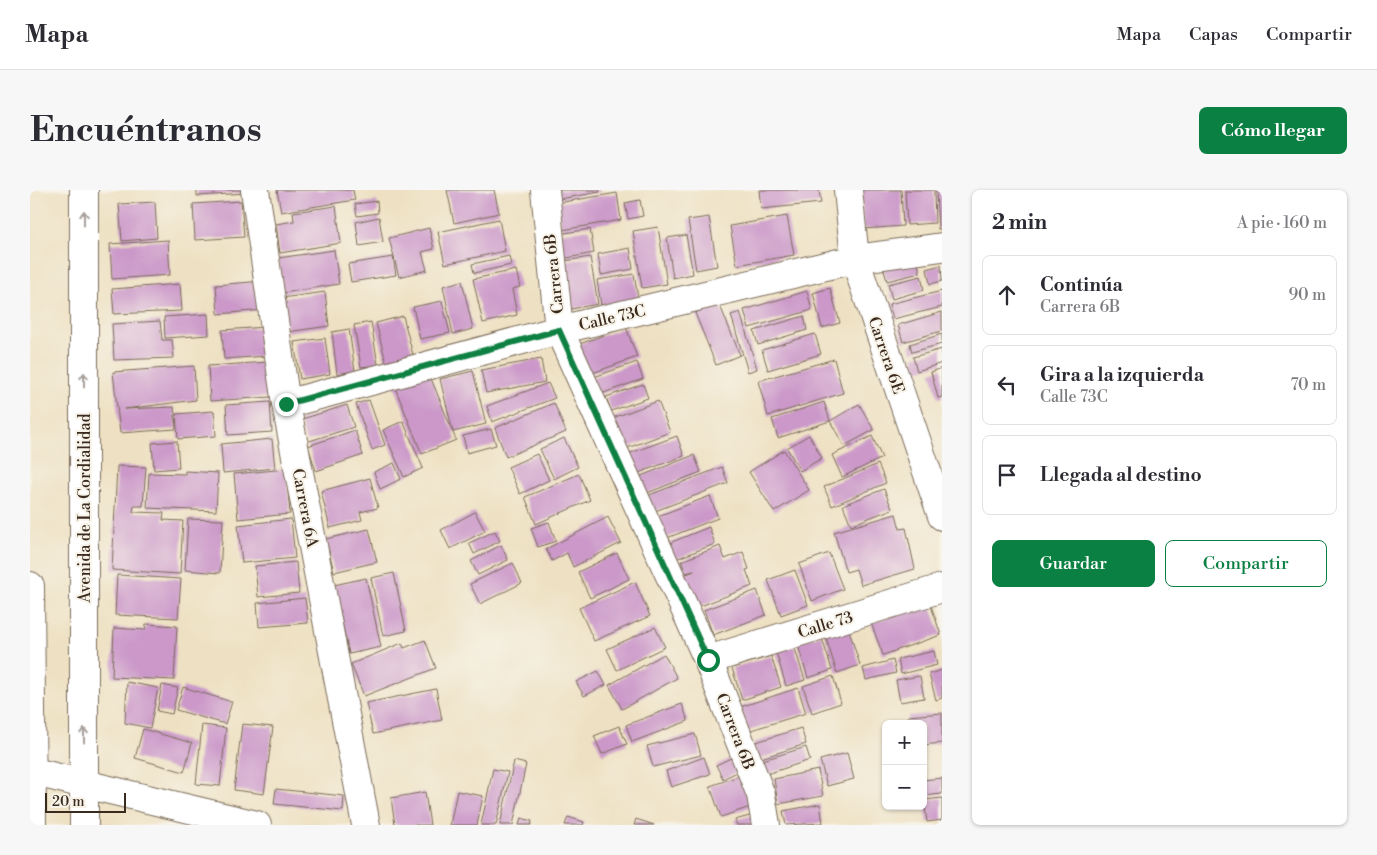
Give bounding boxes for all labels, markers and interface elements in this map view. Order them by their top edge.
text: Mapa [25,20,88,50]
text: Mapa [1117,23,1161,46]
text: Capas [1189,23,1238,46]
text: Compartir [1266,23,1352,46]
button: Cómo llegar [1199,107,1347,154]
text: Encuéntranos [30,109,262,152]
one-way arrow [79,210,89,226]
text: 2 min [992,210,1047,236]
text: A pie · 160 m [1237,213,1327,233]
street label: Carrera 6B [540,233,568,315]
text: Continúa [1040,273,1123,297]
icon: ahead [993,281,1021,309]
text: 90 m [1288,285,1326,305]
text: Carrera 6B [1040,297,1120,317]
street label: Calle 73C [577,301,647,335]
street label: Carrera 6E [864,314,909,396]
text: Gira a la izquierda [1040,363,1204,387]
icon: left [993,371,1021,399]
one-way arrow [79,373,89,389]
text: 70 m [1290,375,1326,395]
text: Calle 73C [1040,387,1108,407]
route end [275,393,298,416]
street label: Avenida de La Cordialidad [75,413,95,604]
icon: arrive [993,461,1021,489]
text: Llegada al destino [1040,463,1202,487]
street label: Carrera 6A [288,467,323,550]
button: Guardar [992,540,1155,587]
button: Compartir [1165,540,1327,587]
street label: Calle 73 [795,607,855,643]
route start [697,649,720,672]
street label: Carrera 6B [711,690,759,772]
map controls [882,720,927,810]
button: + [882,720,927,765]
one-way arrow [79,728,89,744]
button: − [882,765,927,810]
scale bar [45,790,126,813]
text: 20 m [52,793,84,811]

